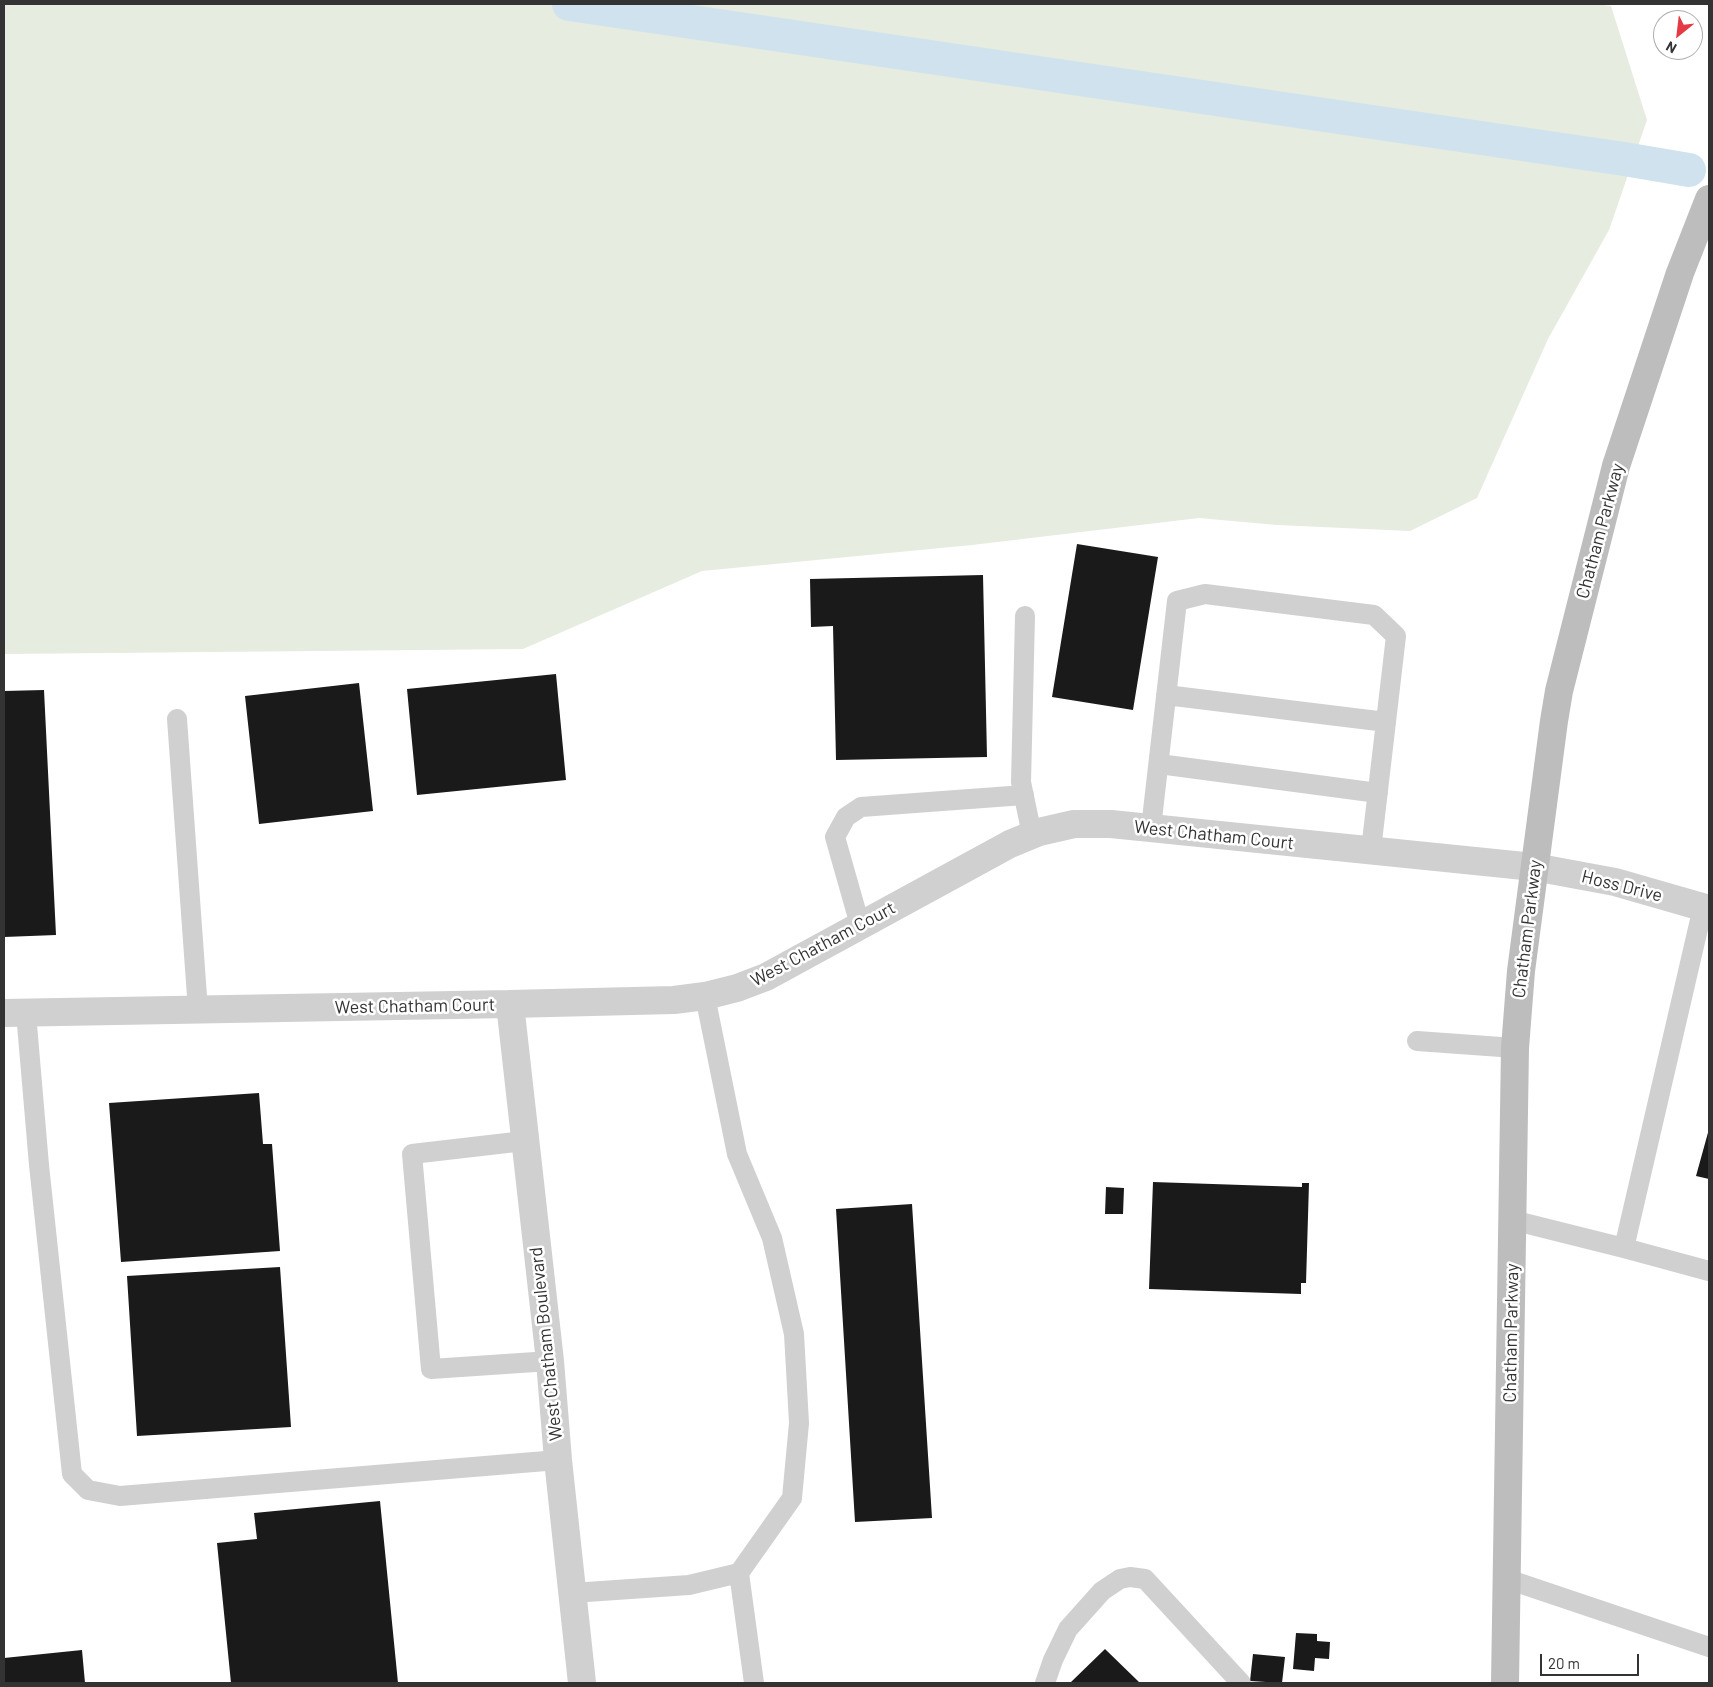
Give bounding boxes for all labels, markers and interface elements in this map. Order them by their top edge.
north arrow [1653,10,1703,60]
text: N [1663,38,1679,57]
street label: Chatham Parkway [1572,461,1628,601]
street label: West Chatham Court [1133,816,1295,854]
street label: Chatham Parkway [1508,859,1546,999]
street label: Hoss Drive [1579,866,1665,906]
street label: West Chatham Court [747,897,899,991]
street label: West Chatham Court [335,994,495,1018]
street label: West Chatham Boulevard [525,1246,567,1442]
street label: Chatham Parkway [1499,1263,1523,1403]
scale bar [1543,1644,1642,1676]
text: 20 m [1548,1654,1580,1672]

